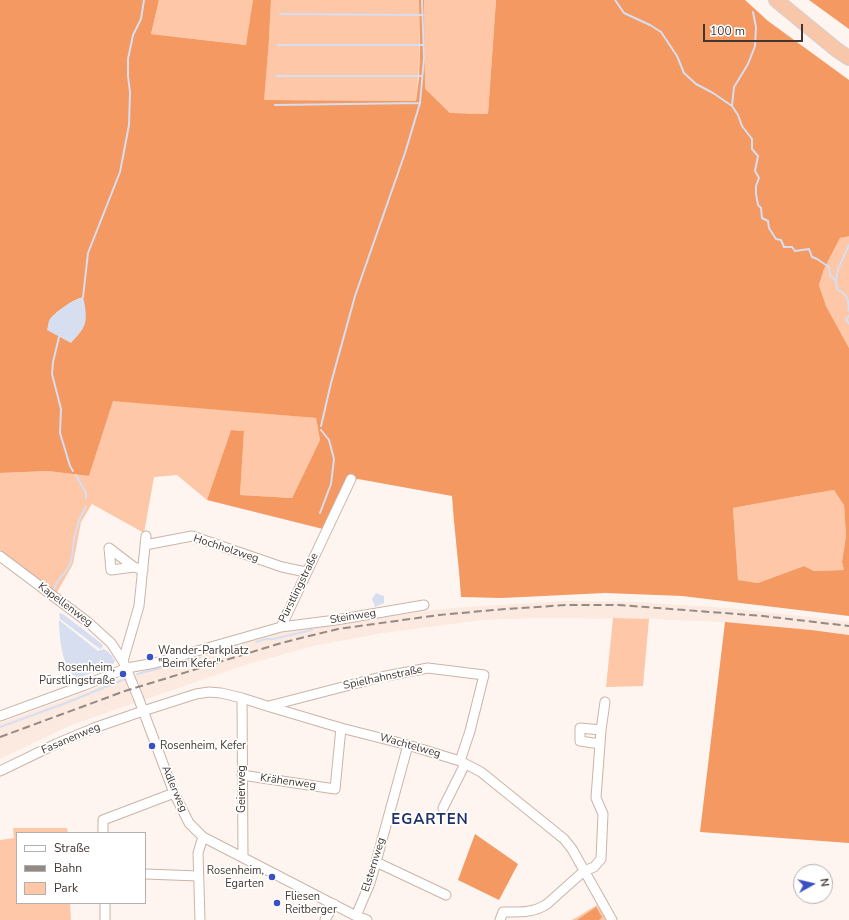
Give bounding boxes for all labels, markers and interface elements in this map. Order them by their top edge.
scale bar [705,16,805,42]
text: 100 m [710,23,745,39]
street label: Hochholzweg [192,532,260,566]
street label: Pürstlingstraße [276,551,322,625]
street label: Kapellenweg [35,580,95,630]
street label: Steinweg [329,607,377,627]
place label: Wander-Parkplatz "Beim Kefer" [158,644,249,670]
marker: Wander-Parkplatz "Beim Kefer" [145,652,155,662]
place label: Rosenheim, Pürstlingstraße [39,661,115,687]
street label: Spielhahnstraße [342,663,424,693]
marker: Rosenheim, Pürstlingstraße [118,669,128,679]
street label: Fasanenweg [40,721,102,757]
street label: Wachtelweg [378,731,442,761]
place label: Rosenheim, Kefer [160,739,246,753]
marker: Rosenheim, Kefer [147,741,157,751]
street label: Adlerweg [158,764,190,814]
street label: Geierweg [235,765,249,813]
street label: Krähenweg [259,772,317,792]
district label: EGARTEN [391,811,469,829]
legend [16,832,146,904]
street label: Elsternweg [359,836,389,894]
text: Straße [54,840,90,856]
text: Bahn [54,860,82,876]
place label: Rosenheim, Egarten [207,864,264,890]
north arrow [793,864,833,904]
marker: Rosenheim, Egarten [267,872,277,882]
text: N [816,877,832,888]
text: Park [54,880,78,896]
place label: Fliesen Reitberger [285,890,337,916]
marker: Fliesen Reitberger [272,898,282,908]

